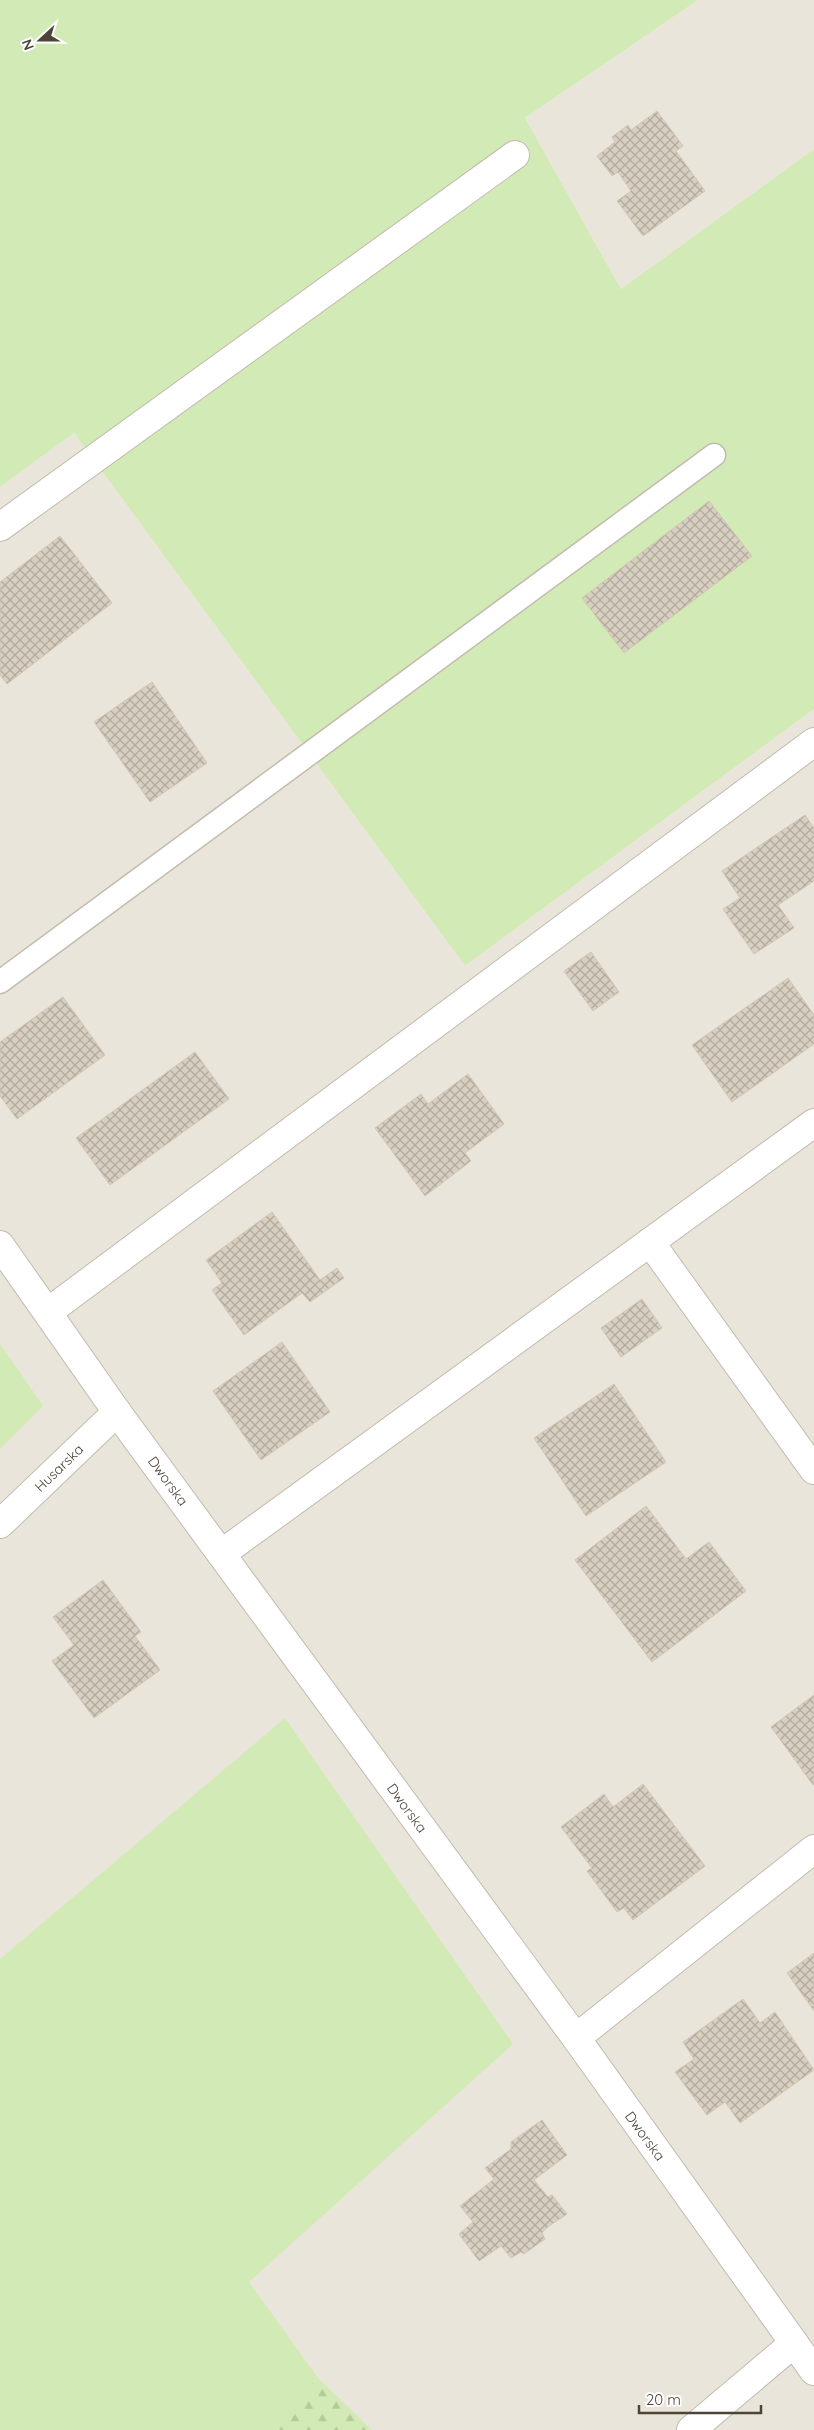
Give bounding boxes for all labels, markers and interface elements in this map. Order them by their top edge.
north arrow [15,15,65,65]
text: N [18,37,38,53]
street label: Husarska [31,1440,87,1496]
street label: Dworska [144,1453,192,1509]
street label: Dworska [383,1780,431,1836]
street label: Dworska [621,2108,669,2164]
scale bar [639,2382,762,2414]
text: 20 m [646,2390,681,2409]

